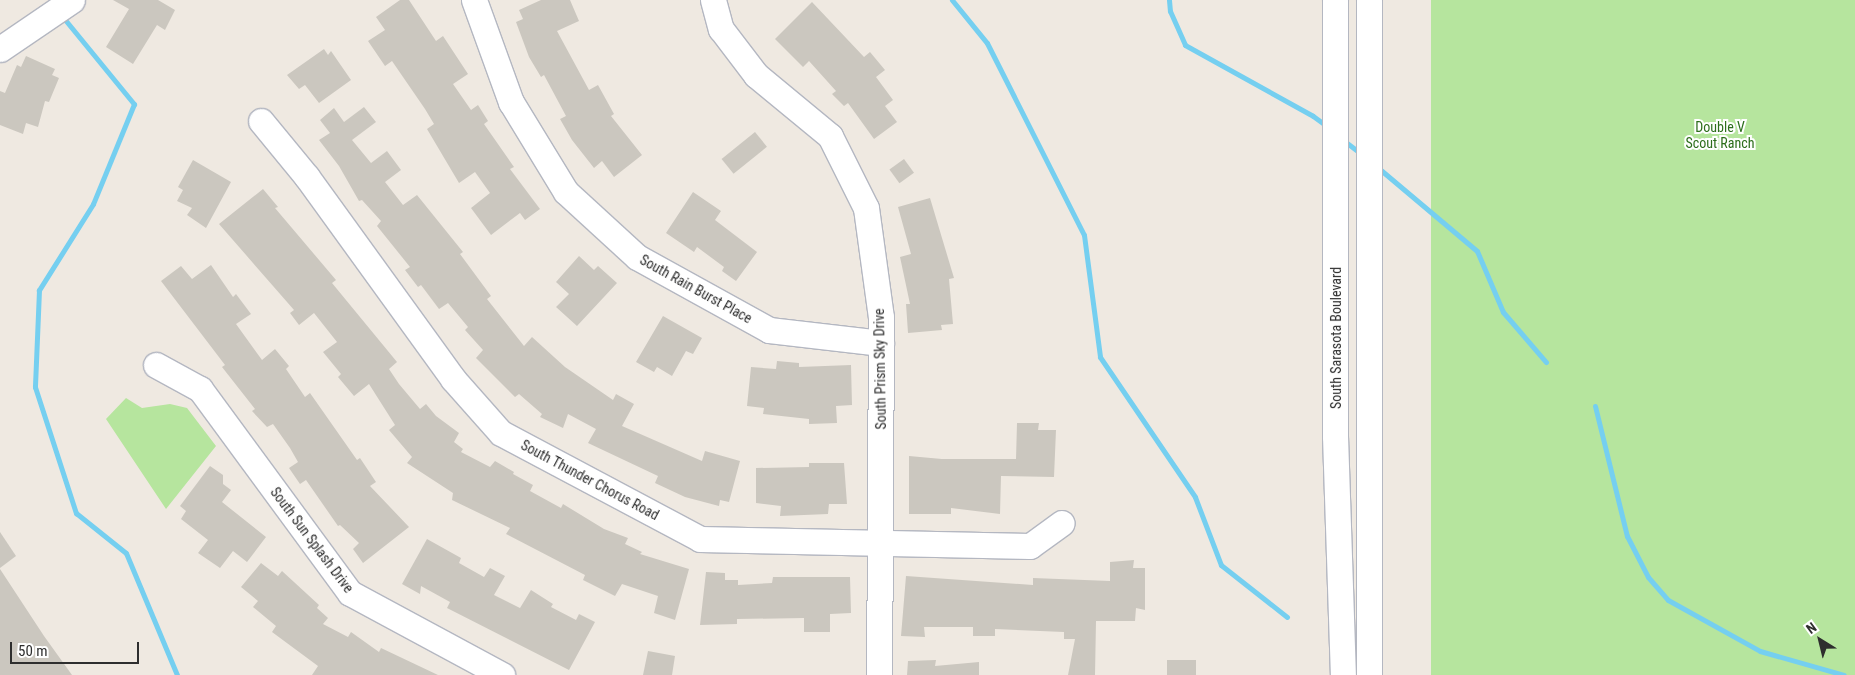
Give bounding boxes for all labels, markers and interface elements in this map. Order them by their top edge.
park label: Double V Scout Ranch [1685,119,1755,152]
street label: South Rain Burst Place [637,251,755,327]
street label: South Sarasota Boulevard [1328,267,1344,409]
street label: South Prism Sky Drive [871,308,889,430]
street label: South Thunder Chorus Road [518,436,662,524]
street label: South Sun Splash Drive [267,484,357,596]
north arrow [1795,615,1845,665]
text: N [1803,619,1819,637]
scale bar [12,632,141,664]
text: 50 m [18,642,48,660]

